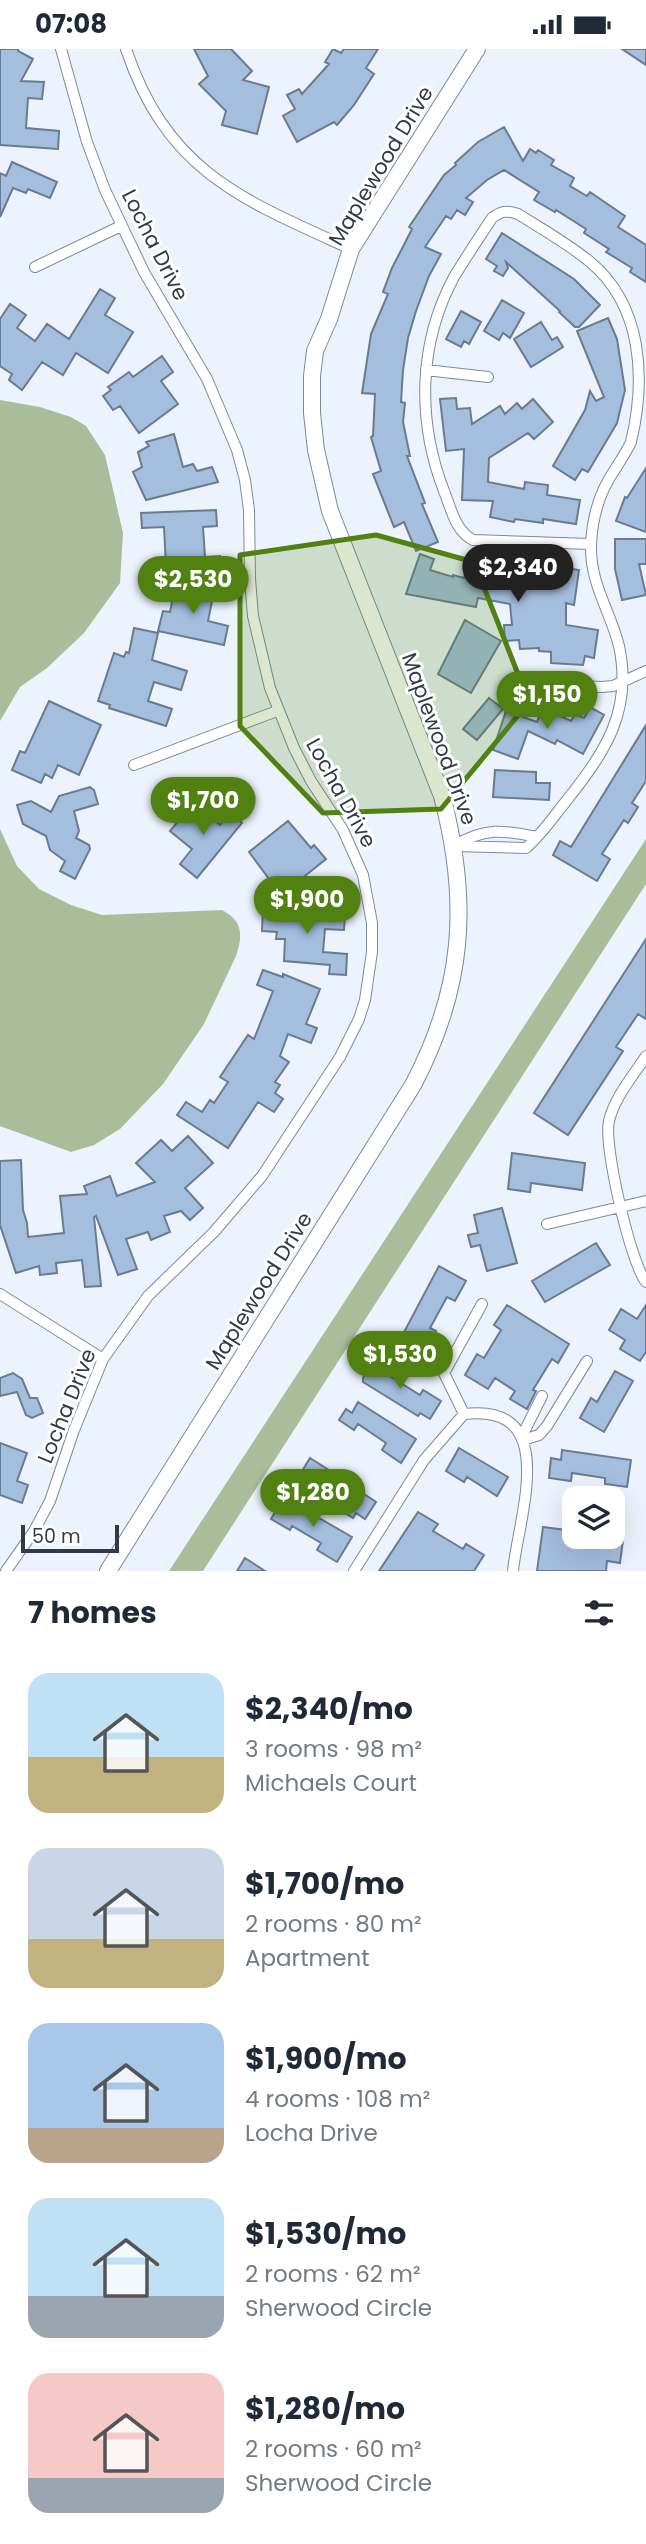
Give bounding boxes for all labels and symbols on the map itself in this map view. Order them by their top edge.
street label: Maplewood Drive [321,81,440,251]
street label: Locha Drive [115,184,196,305]
pin: $2,340 [461,545,575,604]
pin: $2,530 [136,557,250,616]
street label: Maplewood Drive [395,649,484,829]
pin: $1,150 [490,671,604,731]
street label: Locha Drive [299,733,383,853]
pin: $1,700 [146,777,260,837]
pin: $1,900 [250,877,364,936]
street label: Maplewood Drive [198,1206,319,1375]
pin: $1,530 [343,1331,457,1391]
street label: Locha Drive [30,1344,103,1467]
pin: $1,280 [256,1469,370,1529]
scale bar [21,1522,119,1554]

